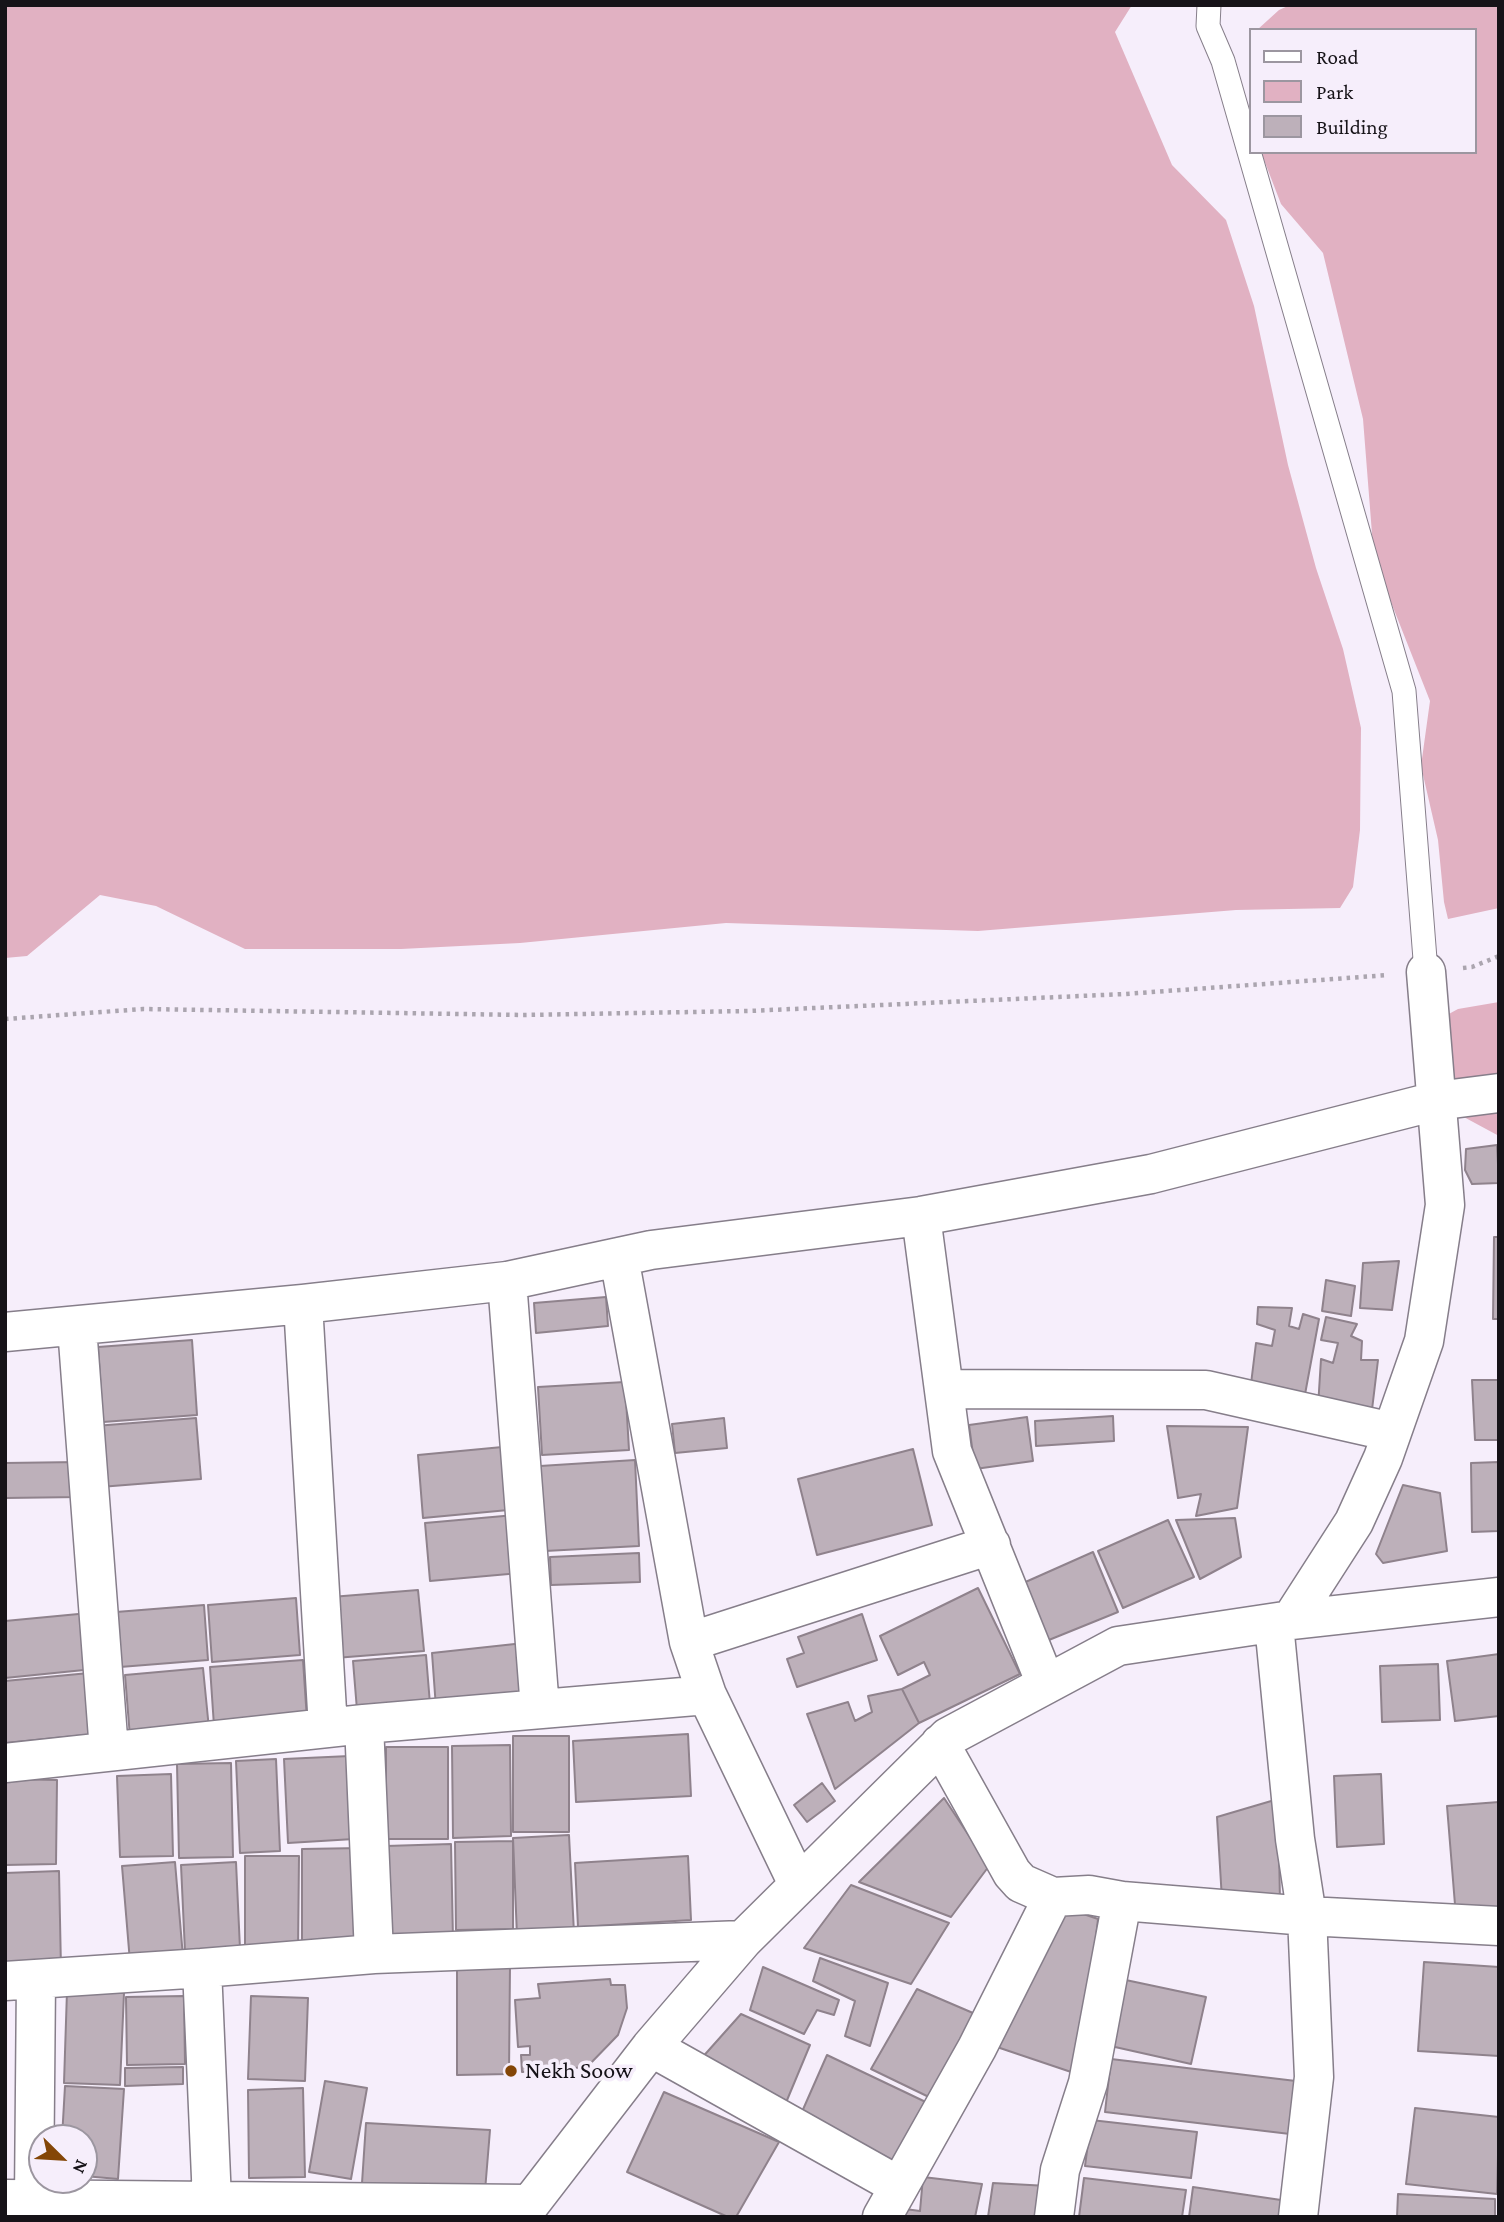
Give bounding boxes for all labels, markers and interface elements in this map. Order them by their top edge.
legend [1248,28,1476,154]
text: Road [1316,45,1359,69]
text: Park [1316,80,1353,104]
text: Building [1316,115,1388,139]
place label: Nekh Soow [525,2057,633,2085]
marker: Nekh Soow [503,2063,519,2079]
north arrow [28,2124,98,2194]
text: N [69,2157,93,2177]

